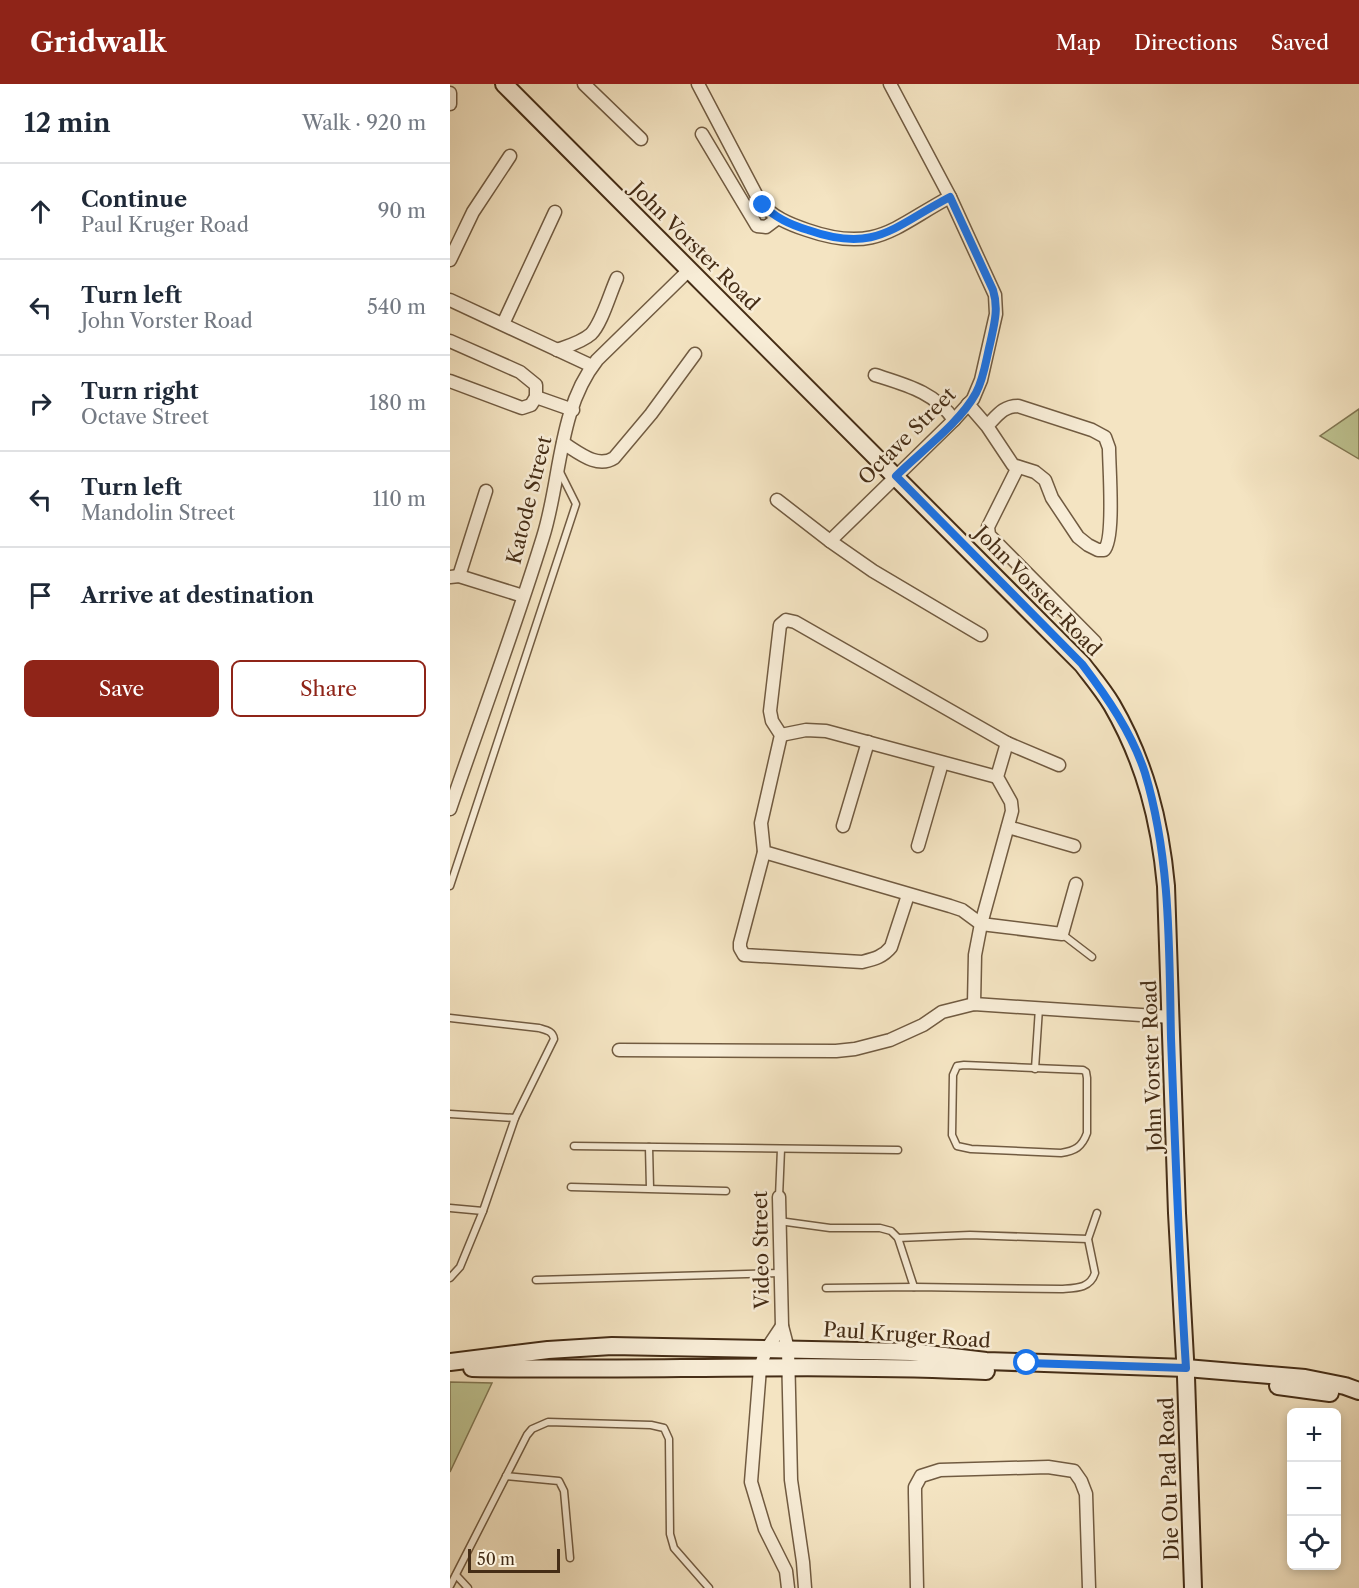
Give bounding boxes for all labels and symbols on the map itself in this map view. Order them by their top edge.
street label: John Vorster Road [624,175,764,315]
route end [749,191,775,217]
street label: Octave Street [853,382,961,490]
street label: Katode Street [502,434,556,566]
street label: John Vorster Road [968,519,1106,661]
street label: John Vorster Road [1137,980,1167,1155]
street label: Video Street [748,1191,774,1310]
street label: Paul Kruger Road [822,1317,992,1353]
route start [1013,1349,1039,1375]
street label: Die Ou Pad Road [1154,1397,1184,1561]
scale bar [468,1546,560,1574]

